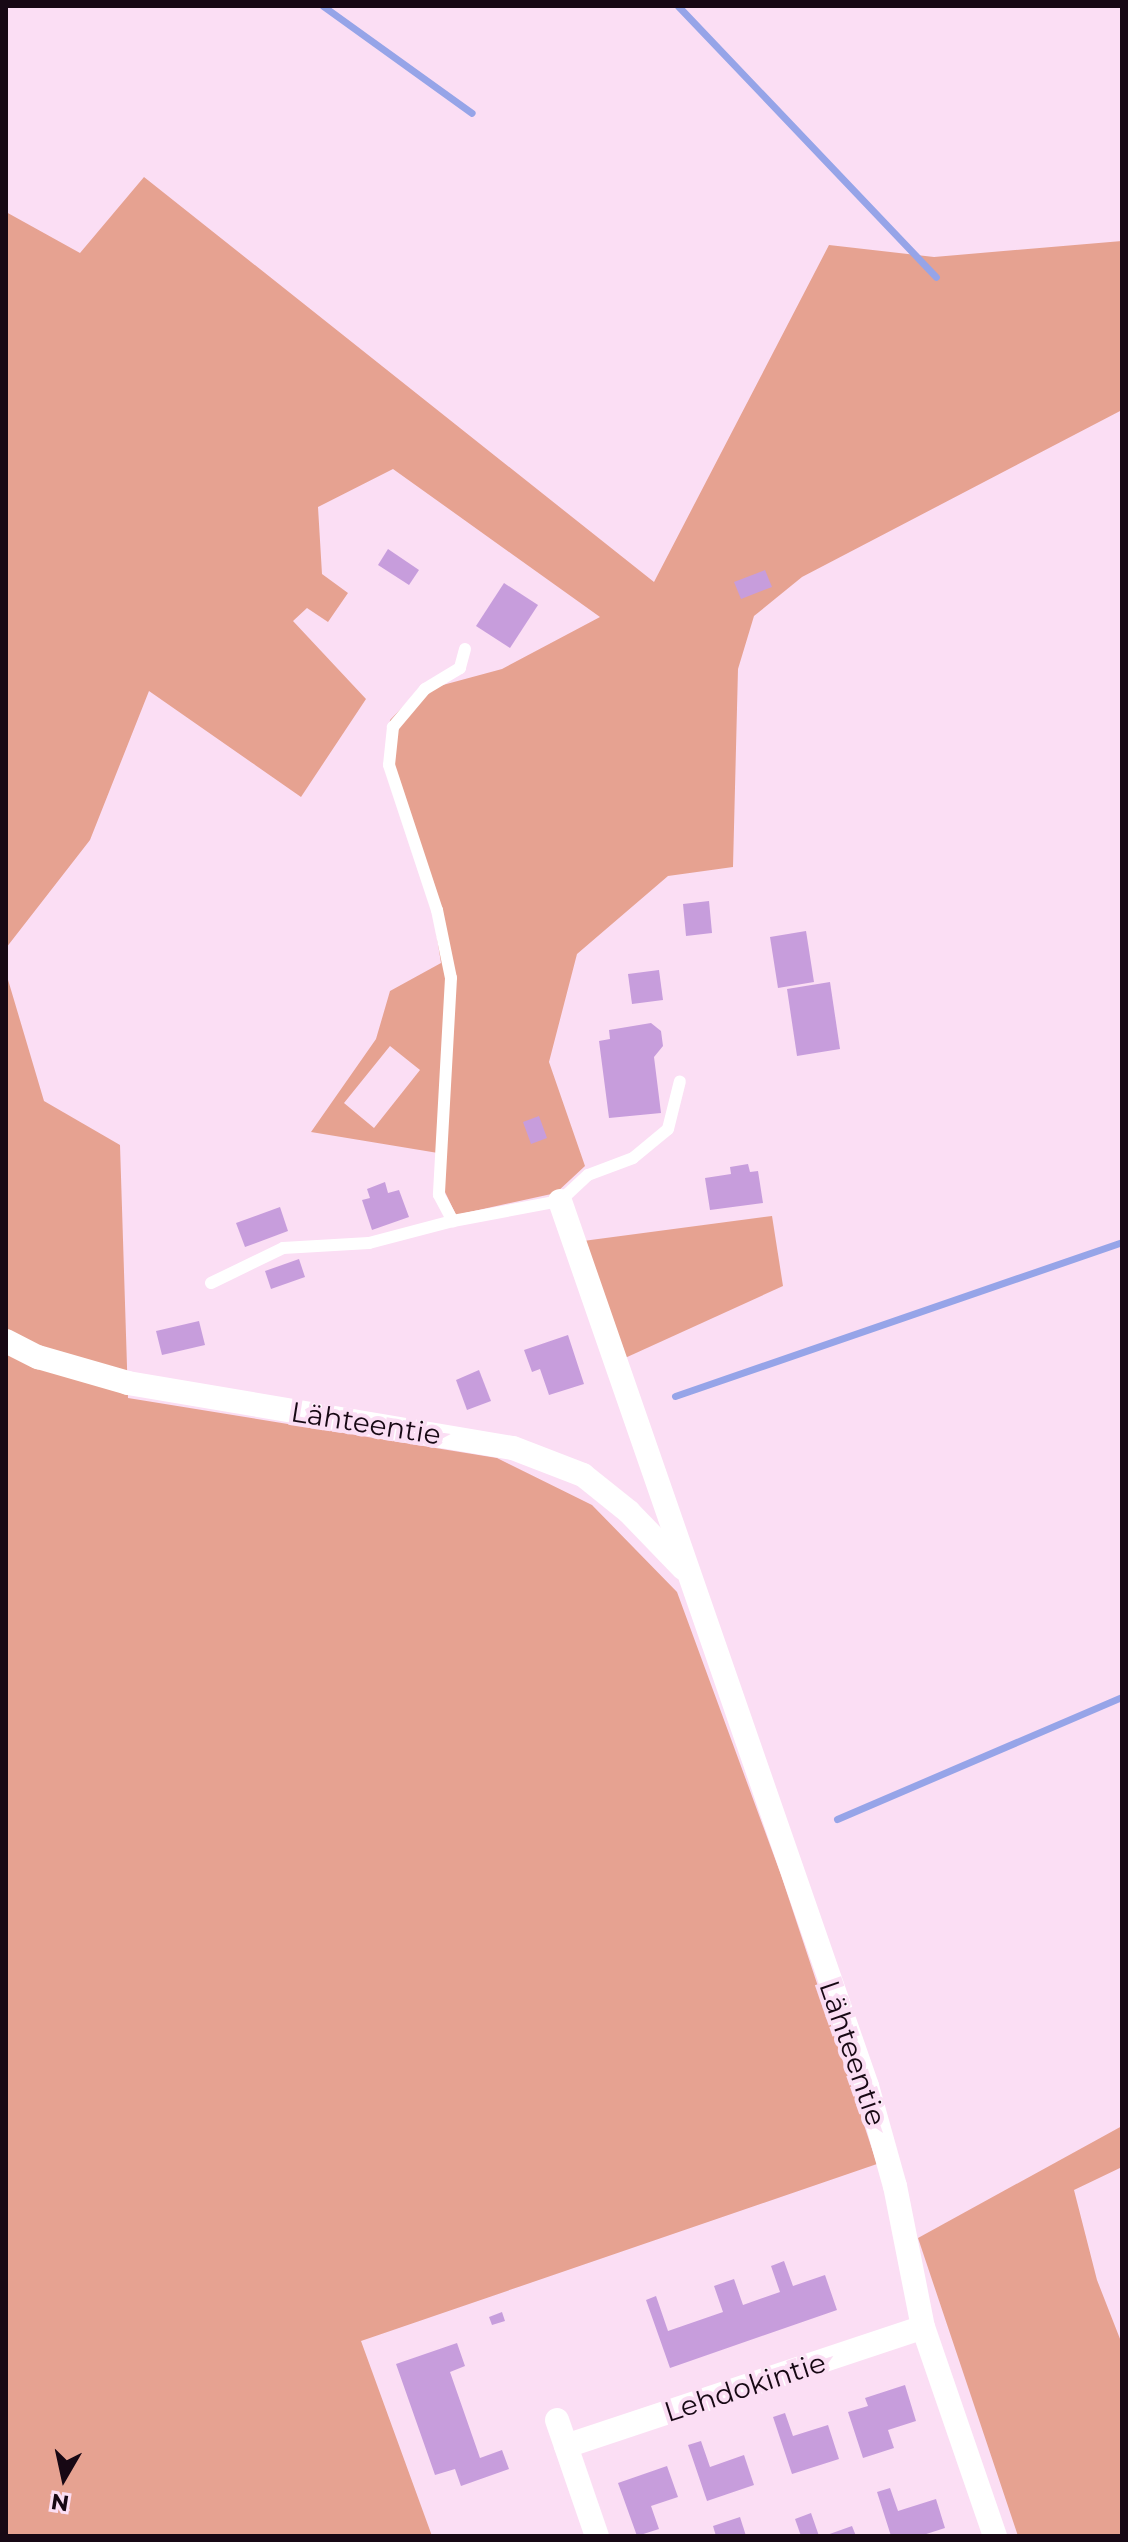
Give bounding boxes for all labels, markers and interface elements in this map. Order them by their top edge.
street label: Lähteentie [289,1395,443,1451]
street label: Lähteentie [812,1976,894,2130]
street label: Lehdokintie [660,2345,830,2429]
north arrow [24,2438,104,2518]
text: N [49,2487,71,2517]

